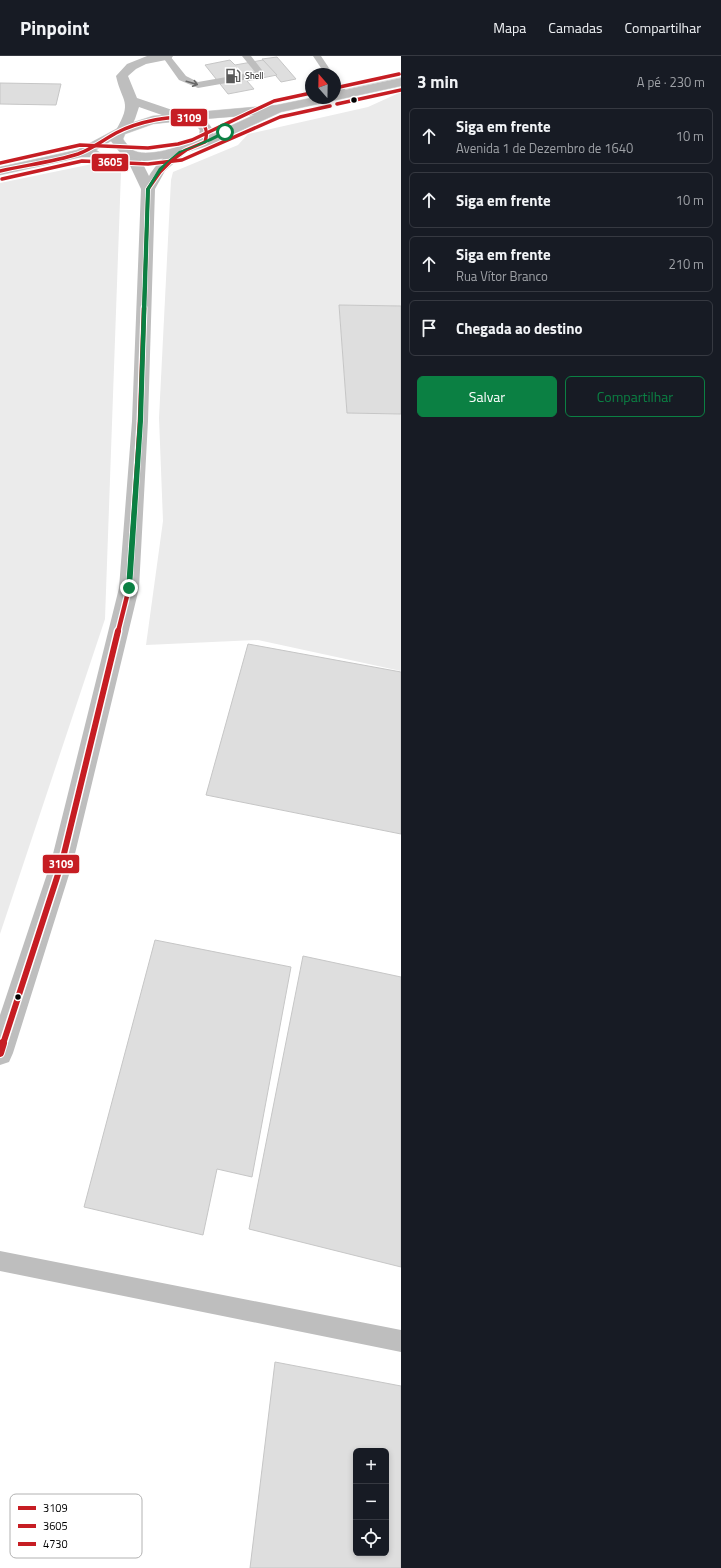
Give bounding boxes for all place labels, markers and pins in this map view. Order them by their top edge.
fuel station icon: Shell [224,67,242,85]
place label: Shell [245,69,263,82]
unlabelled marker [349,95,359,105]
unlabelled marker [13,992,23,1002]

